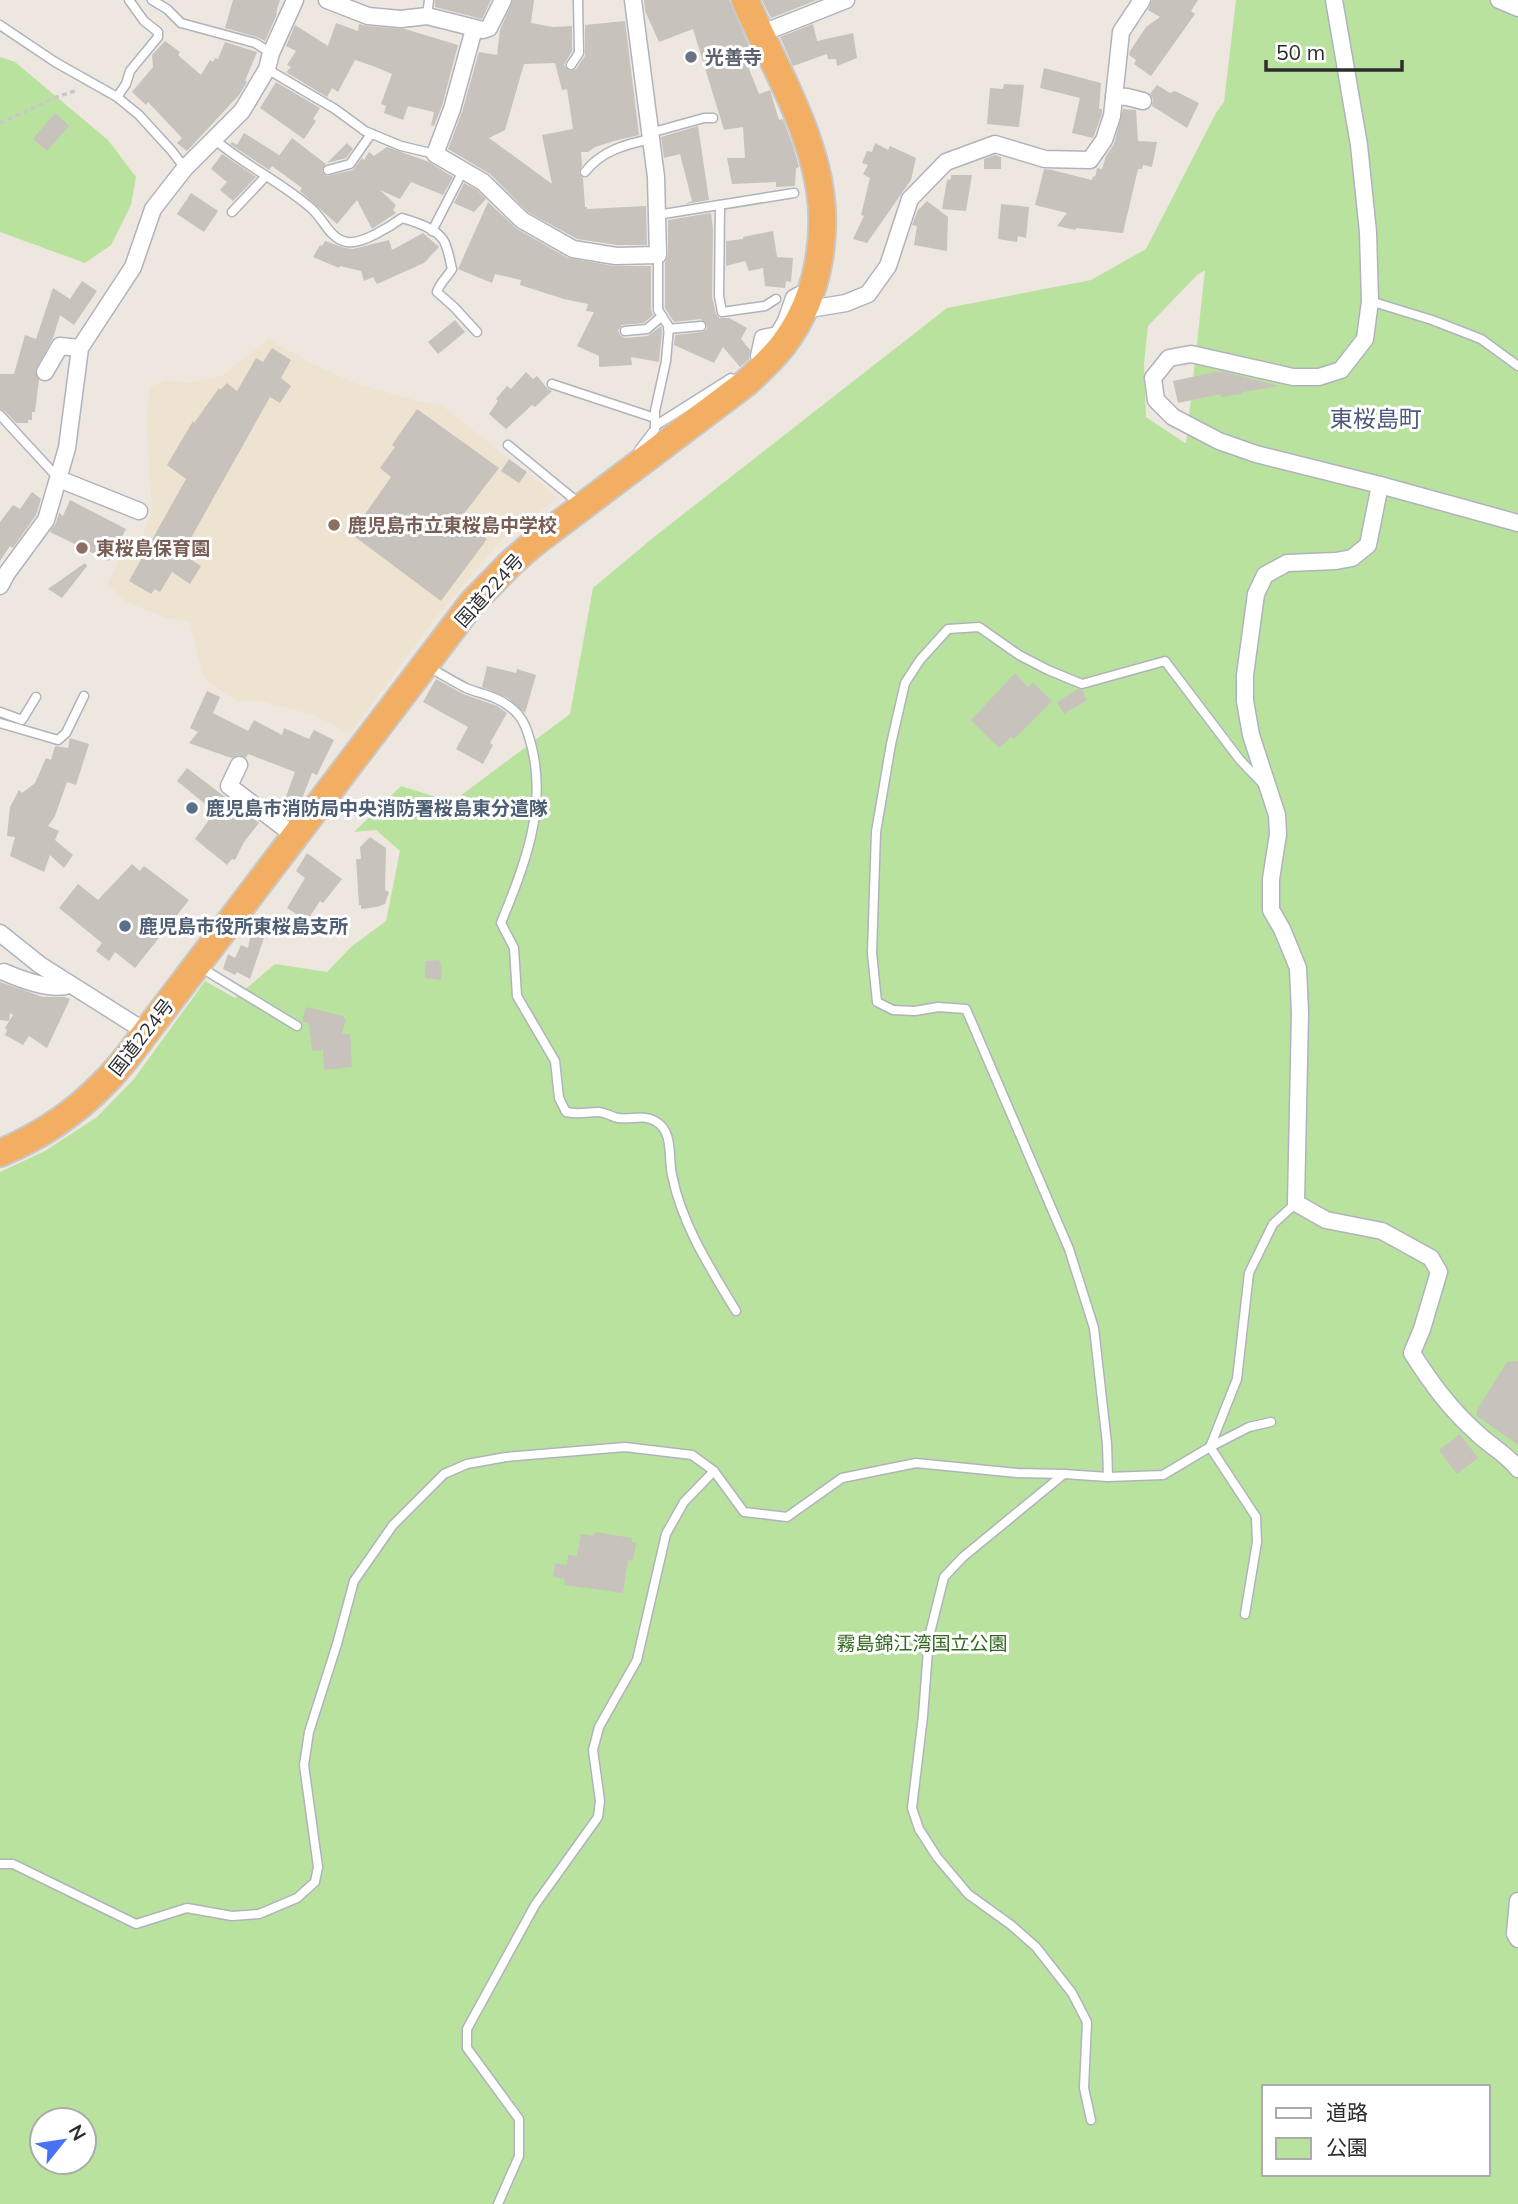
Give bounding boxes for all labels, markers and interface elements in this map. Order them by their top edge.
scale bar [1266,28,1402,72]
text: 50 m [1276,39,1325,65]
place label: 光善寺 [705,45,762,69]
marker: 光善寺 [683,49,699,65]
district label: 東桜島町 [1330,404,1422,433]
place label: 鹿児島市立東桜島中学校 [348,513,557,537]
marker: 鹿児島市立東桜島中学校 [326,517,342,533]
place label: 東桜島保育園 [96,536,210,560]
marker: 東桜島保育園 [74,540,90,556]
street label: 国道224号 [450,548,528,632]
place label: 鹿児島市消防局中央消防署桜島東分遣隊 [206,796,548,820]
marker: 鹿児島市消防局中央消防署桜島東分遣隊 [184,800,200,816]
place label: 鹿児島市役所東桜島支所 [139,914,348,938]
marker: 鹿児島市役所東桜島支所 [117,918,133,934]
street label: 国道224号 [103,994,179,1080]
park label: 霧島錦江湾国立公園 [836,1631,1008,1655]
legend [1262,2085,1490,2176]
text: 道路 [1326,2099,1368,2125]
north arrow [28,2106,98,2176]
text: N [64,2120,92,2145]
text: 公園 [1326,2134,1368,2160]

